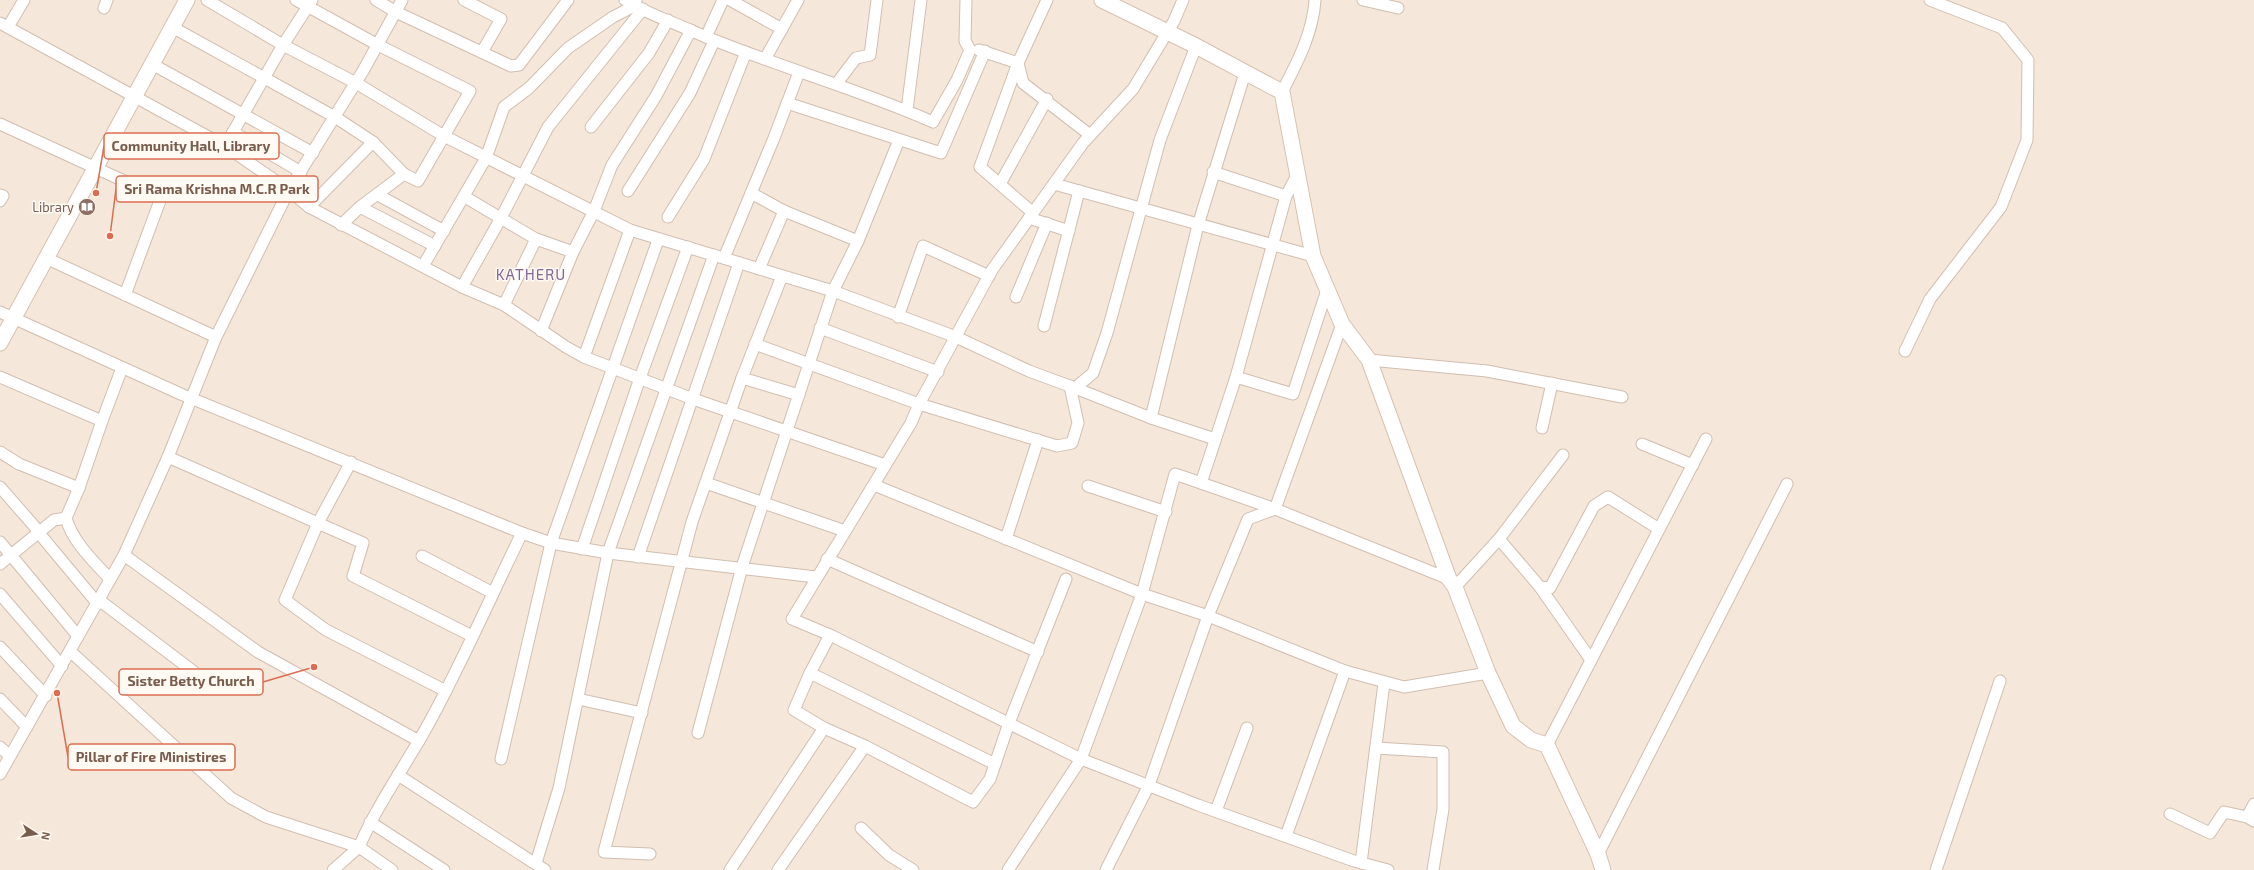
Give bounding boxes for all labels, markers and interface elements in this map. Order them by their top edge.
callout: Community Hall, Library [104,133,279,159]
text: Community Hall, Library [112,137,271,154]
callout: Sri Rama Krishna M.C.R Park [116,176,318,202]
text: Sri Rama Krishna M.C.R Park [124,180,310,197]
library icon: Library [77,197,97,217]
place label: Library [32,199,74,215]
district label: KATHERU [496,265,566,283]
callout: Sister Betty Church [119,669,263,695]
text: Sister Betty Church [127,672,255,689]
callout: Pillar of Fire Ministires [68,744,235,770]
text: Pillar of Fire Ministires [76,748,226,765]
north arrow [16,814,56,854]
text: N [39,831,53,841]

